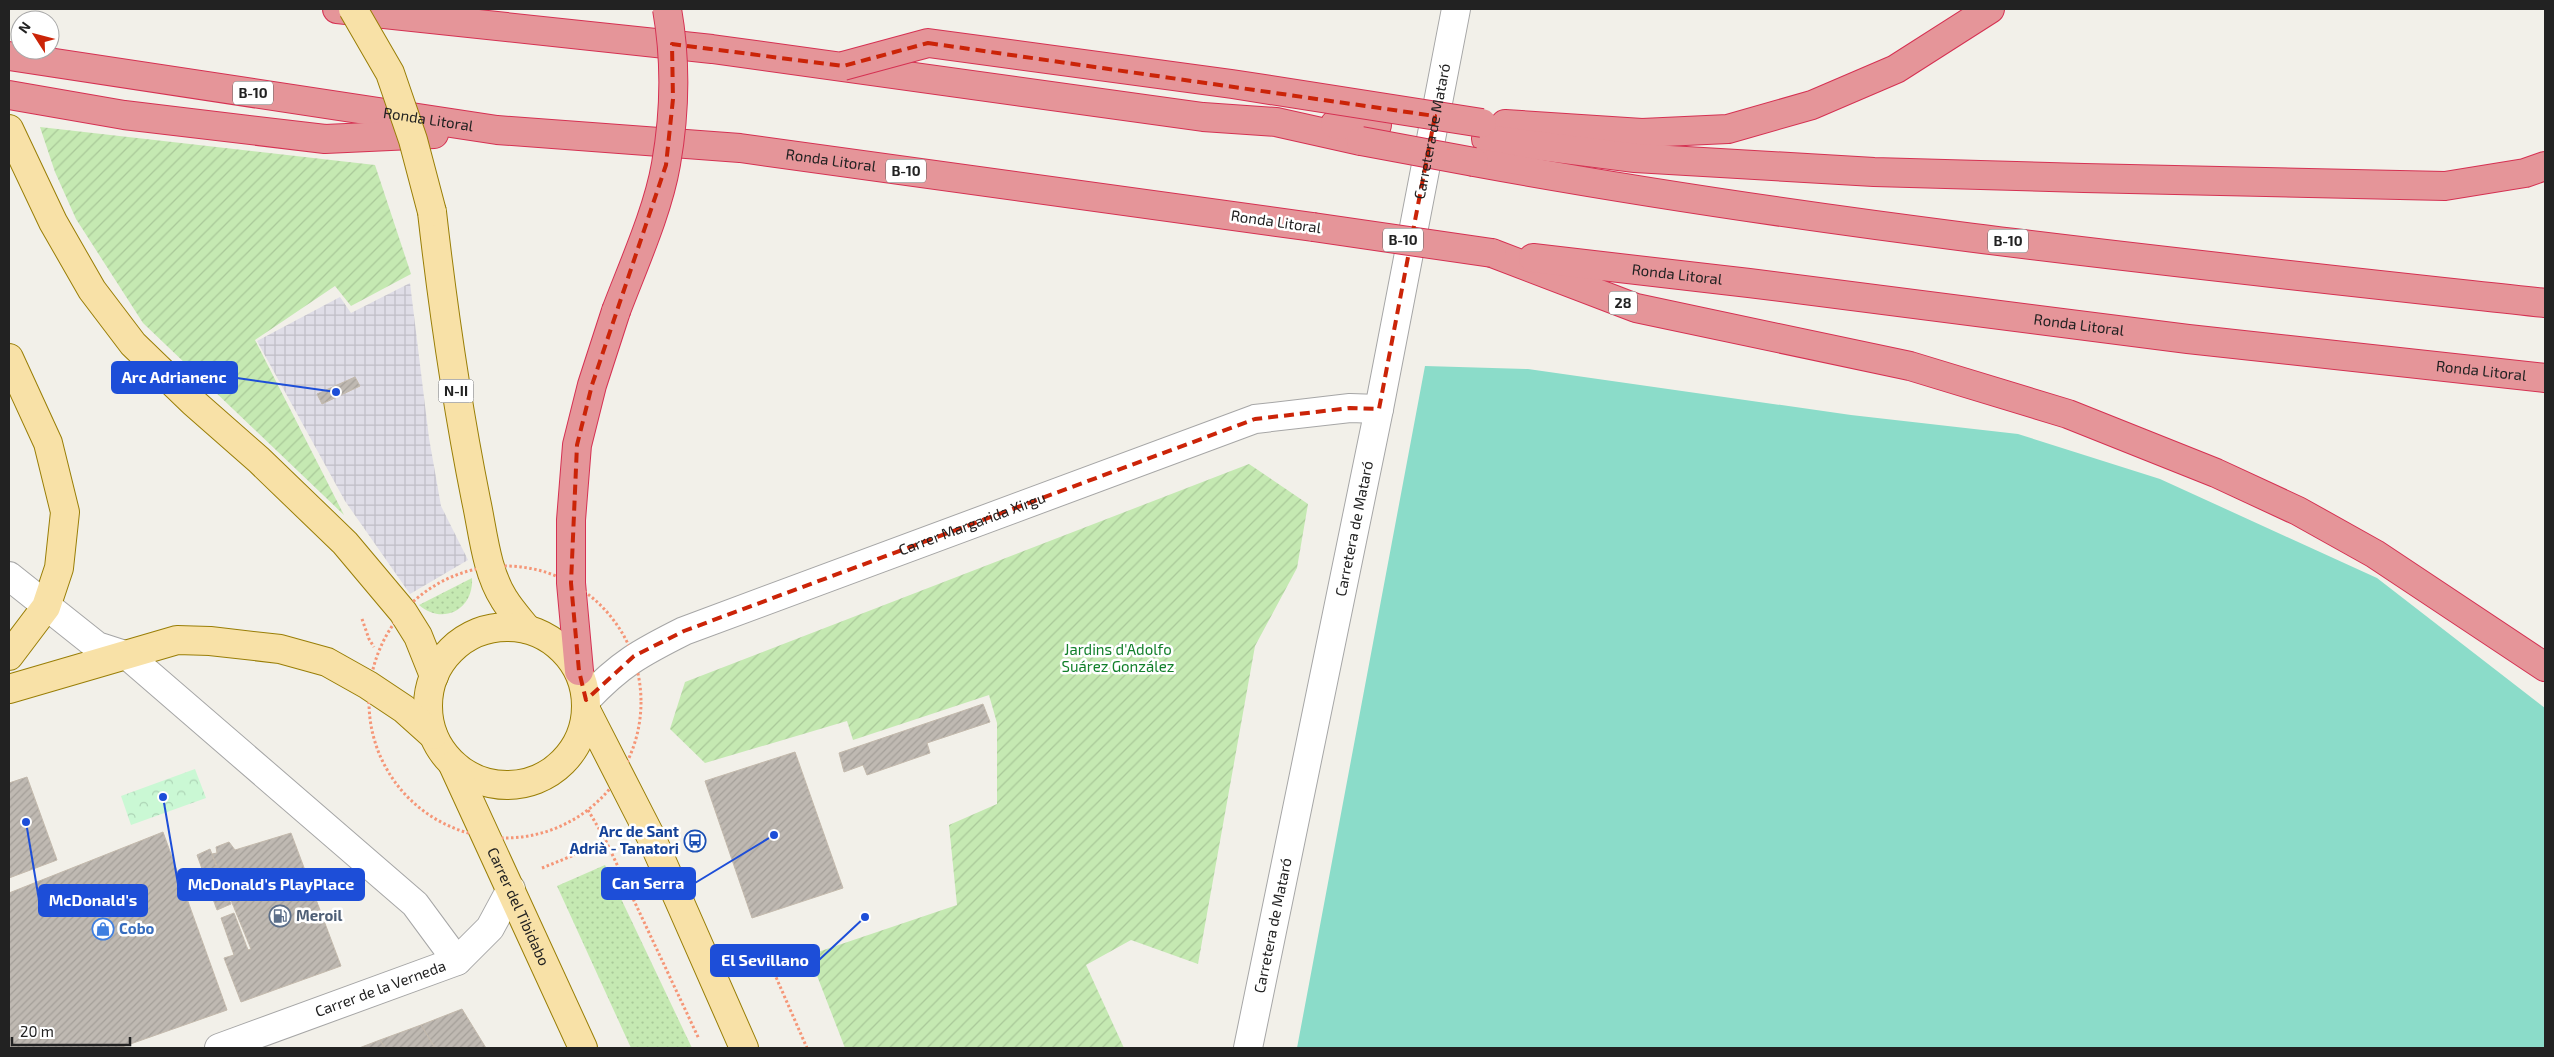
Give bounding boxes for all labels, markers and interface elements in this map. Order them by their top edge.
north arrow [10,10,60,60]
text: N [14,18,34,36]
street label: Carretera de Mataró [1410,62,1453,201]
road number: B-10 [233,82,273,105]
street label: Ronda Litoral [382,103,475,134]
street label: Ronda Litoral [785,144,878,175]
road number: B-10 [886,160,926,182]
street label: Ronda Litoral [1230,206,1323,236]
road number: B-10 [1383,228,1423,252]
road number: B-10 [1988,230,2028,252]
street label: Ronda Litoral [1631,259,1724,288]
road number: 28 [1609,292,1637,314]
street label: Ronda Litoral [2033,309,2126,339]
street label: Ronda Litoral [2435,356,2528,384]
callout: Arc Adrianenc [112,362,237,393]
text: Arc Adrianenc [121,367,227,386]
road number: N-II [438,380,474,402]
street label: Carretera de Mataró [1331,459,1376,598]
street label: Carrer Margarida Xirgu [896,488,1048,559]
park label: Jardins d'Adolfo Suárez González [1062,640,1174,675]
place label: Arc de Sant Adrià - Tanatori [569,822,679,857]
bus stop icon: Arc de Sant Adrià - Tanatori [683,829,707,853]
street label: Carrer del Tibidabo [484,844,554,968]
street label: Carretera de Mataró [1249,856,1295,995]
callout: Can Serra [602,868,695,899]
callout: McDonald's PlayPlace [178,869,364,900]
text: Can Serra [612,873,684,892]
text: McDonald's PlayPlace [188,874,354,894]
callout: McDonald's [39,885,147,916]
text: McDonald's [49,890,137,909]
fuel station icon: Meroil [268,904,292,928]
place label: Meroil [296,906,342,924]
shop icon: Cobo [91,917,115,941]
place label: Cobo [119,919,155,937]
callout: El Sevillano [711,945,819,976]
text: El Sevillano [721,950,809,969]
street label: Carrer de la Verneda [312,956,448,1020]
scale bar [12,1014,130,1046]
text: 20 m [20,1022,54,1040]

